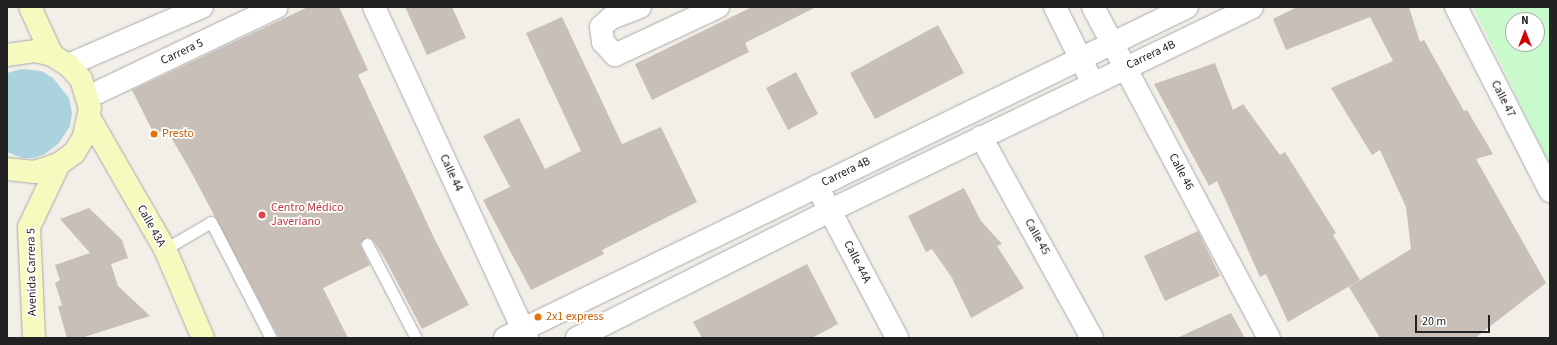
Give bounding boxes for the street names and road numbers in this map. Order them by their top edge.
street label: Carrera 5 [158,36,206,68]
street label: Carrera 4B [1124,37,1178,73]
street label: Calle 47 [1488,78,1518,120]
street label: Calle 46 [1165,151,1197,193]
street label: Calle 44 [436,152,466,194]
street label: Carrera 4B [819,154,873,190]
street label: Calle 43A [134,202,168,250]
street label: Calle 45 [1021,216,1053,258]
street label: Avenida Carrera 5 [24,228,40,316]
street label: Calle 44A [840,238,874,286]

